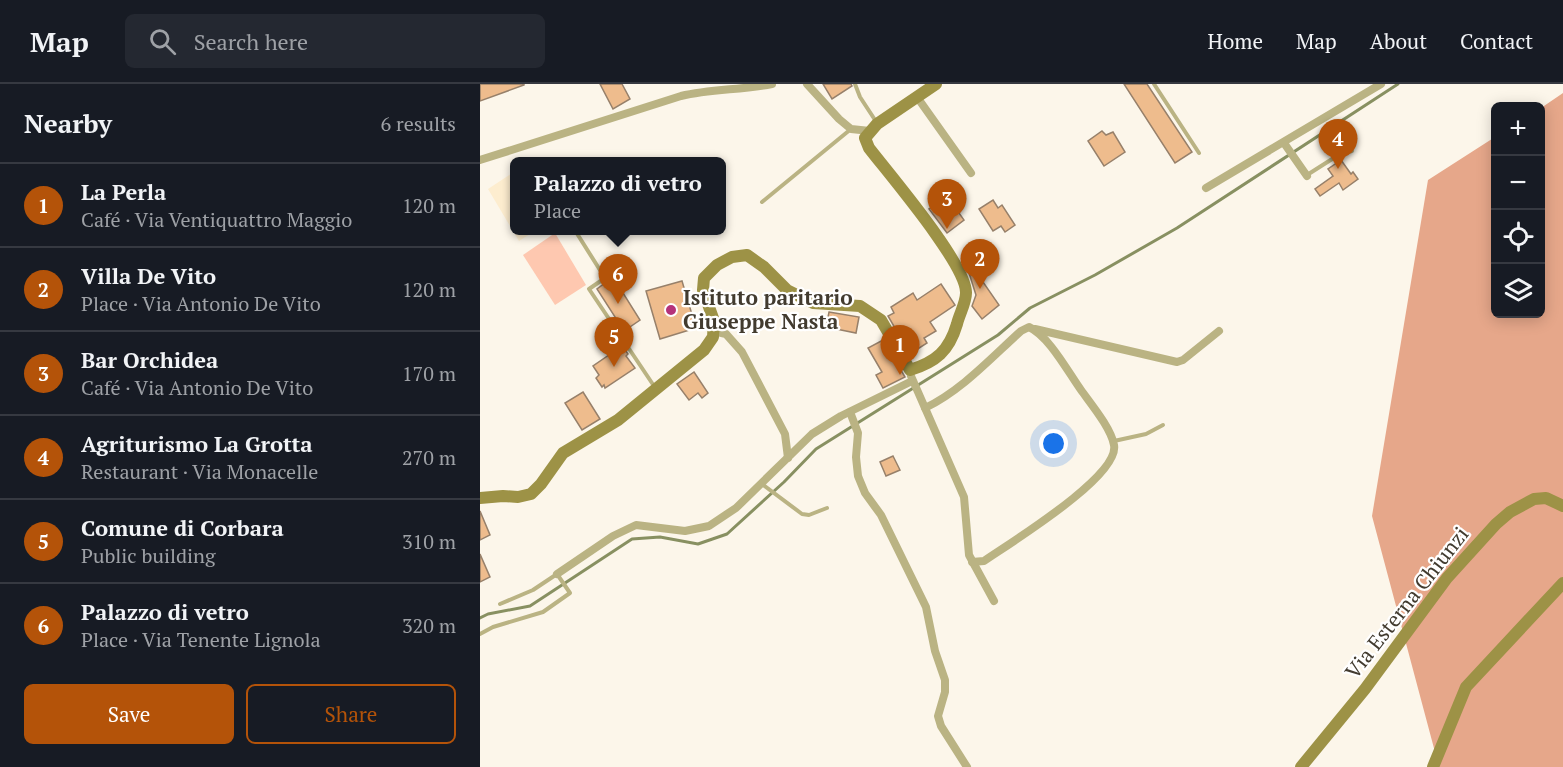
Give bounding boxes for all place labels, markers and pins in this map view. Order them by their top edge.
pin: 4 [1318,120,1358,169]
pin: 3 [928,180,966,229]
pin: 2 [960,240,1000,289]
pin: 6 [598,254,638,304]
place label: Istituto paritario Giuseppe Nasta [683,283,853,335]
marker: Istituto paritario Giuseppe Nasta [664,303,678,317]
pin: 5 [594,318,634,367]
pin: 1 [880,326,920,375]

